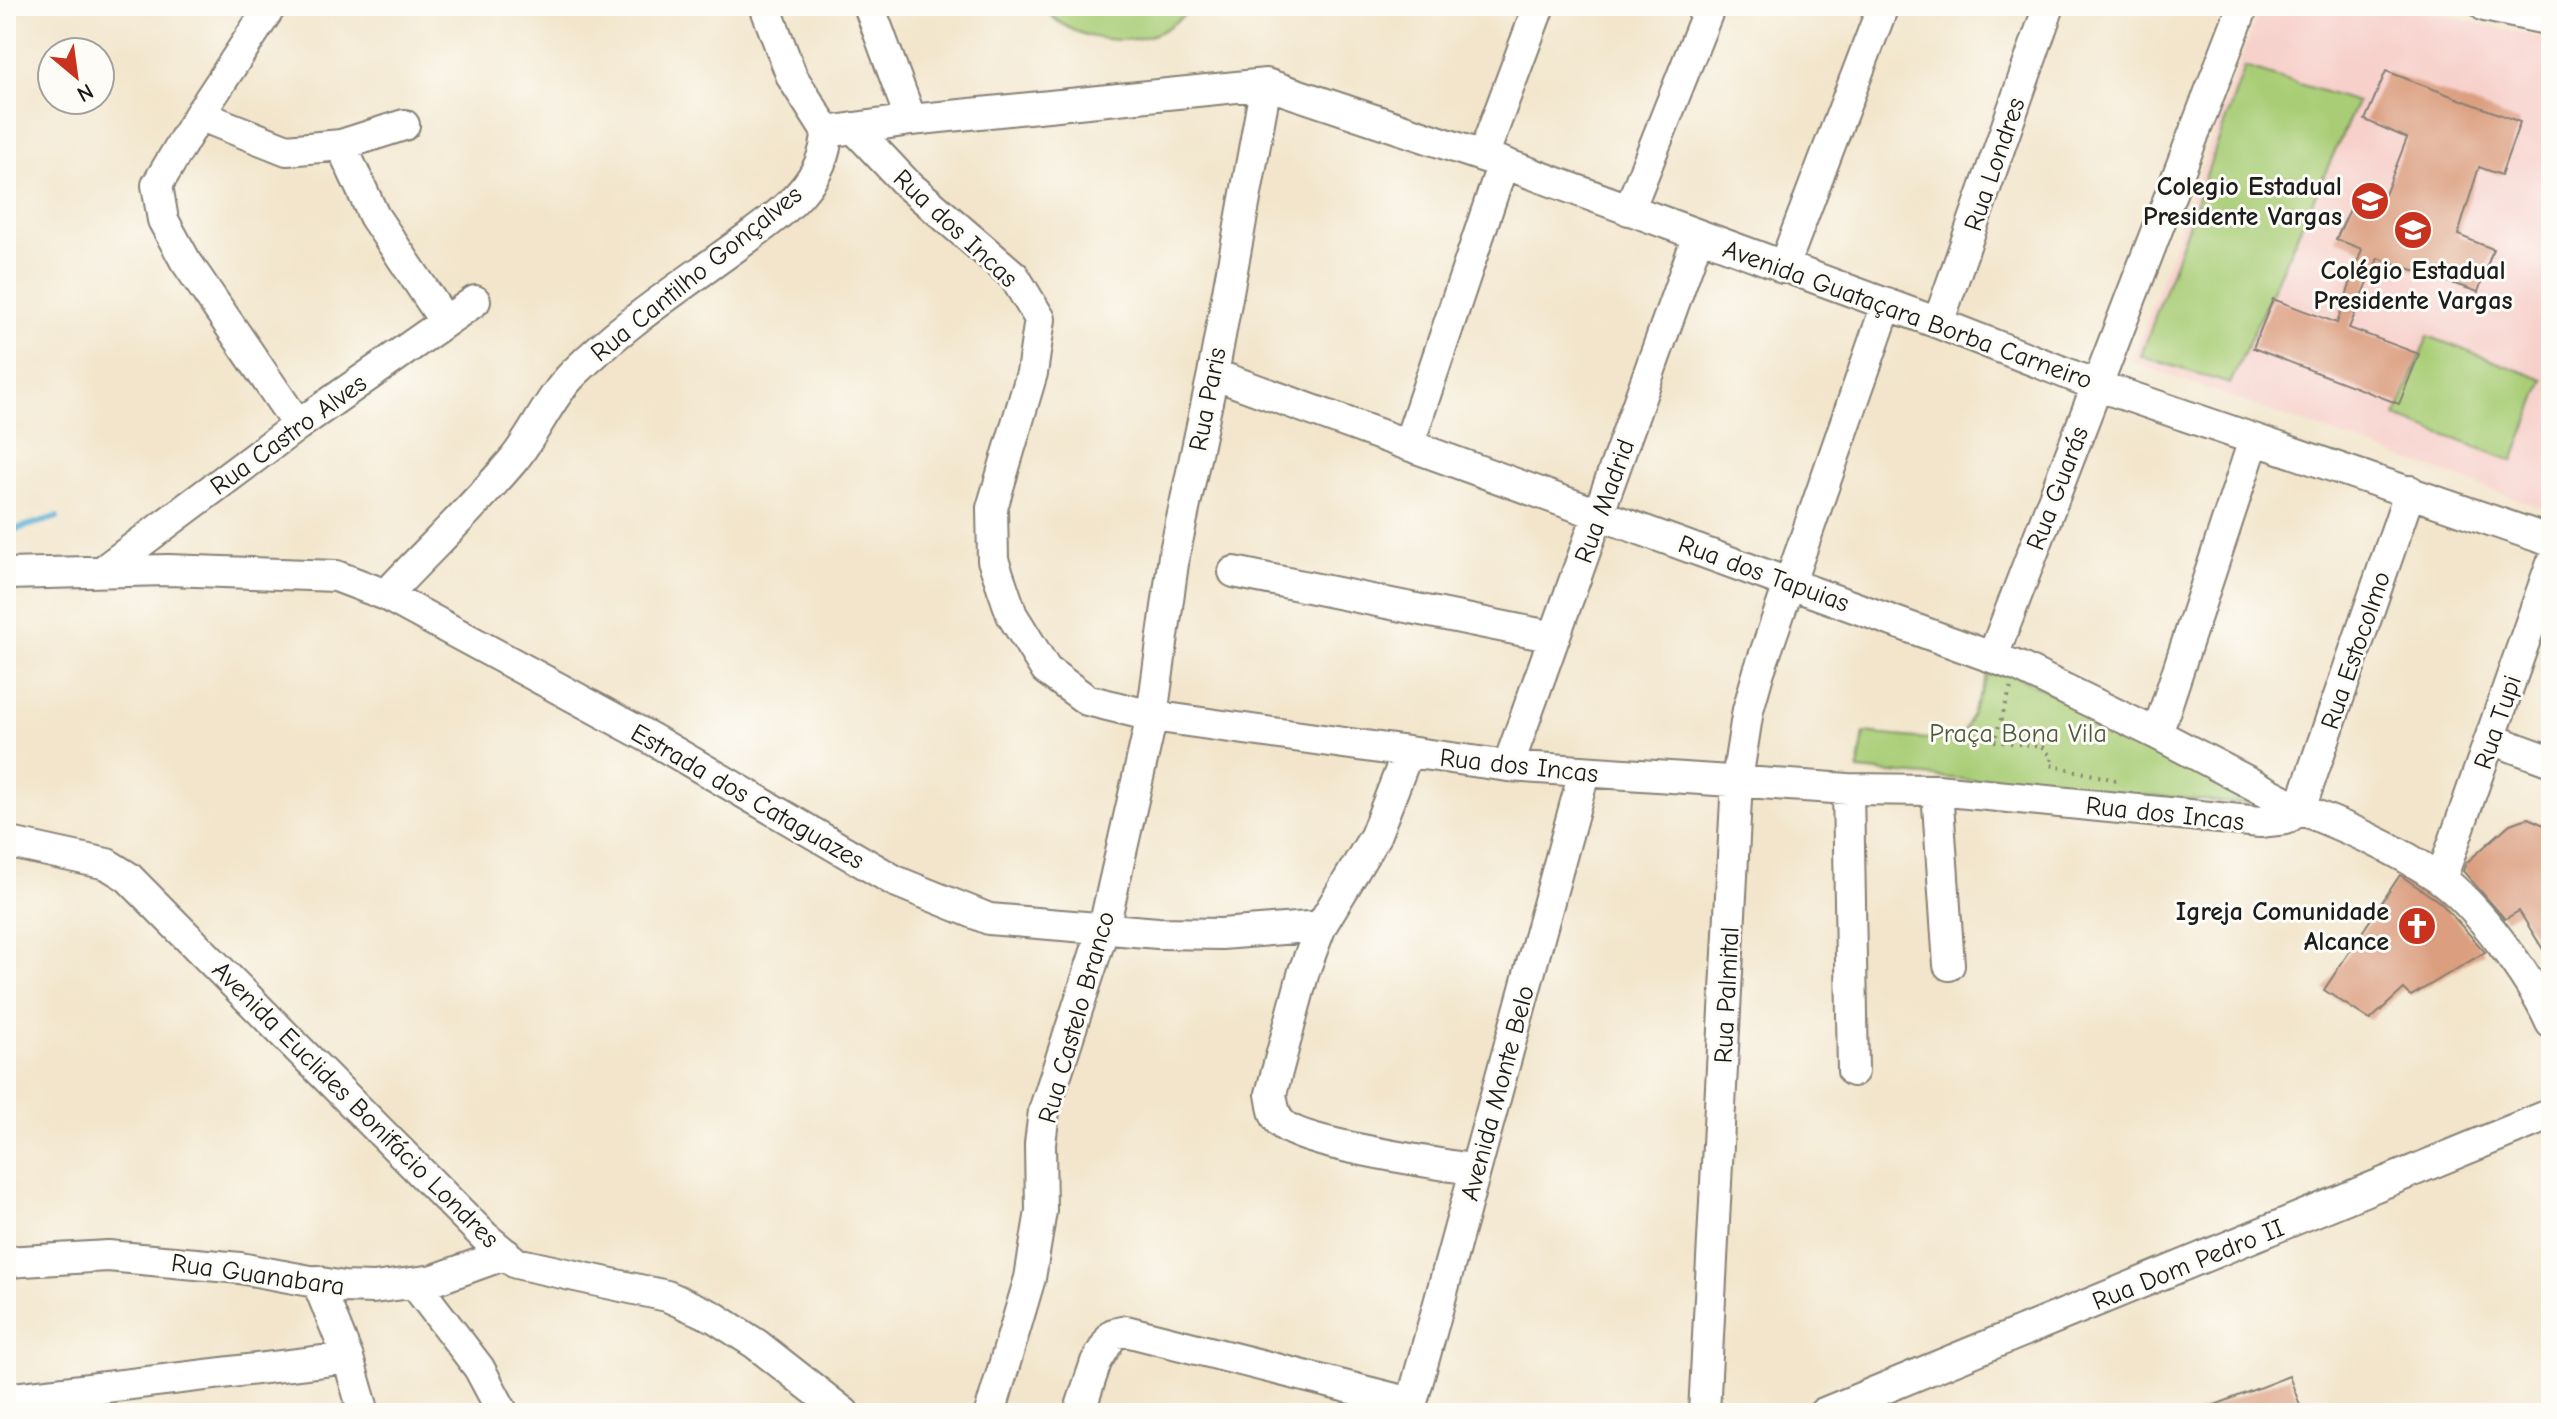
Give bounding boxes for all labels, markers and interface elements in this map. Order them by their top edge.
north arrow [36,36,116,116]
text: N [73,78,98,107]
street label: Rua Londres [1958,94,2032,235]
street label: Rua dos Incas [887,164,1024,294]
place label: Colegio Estadual Presidente Vargas [2143,172,2342,232]
street label: Rua Cantilho Gonçalves [585,179,808,368]
school or university icon: Colegio Estadual Presidente Vargas [2349,180,2391,222]
school or university icon: Colégio Estadual Presidente Vargas [2392,209,2434,251]
street label: Avenida Guataçara Borba Carneiro [1719,234,2096,396]
place label: Colégio Estadual Presidente Vargas [2314,256,2512,316]
street label: Rua Paris [1183,345,1233,453]
street label: Rua Castro Alves [205,368,373,502]
street label: Rua Guarás [2021,422,2095,554]
street label: Rua Madrid [1569,435,1641,567]
street label: Rua dos Tapuias [1674,529,1853,619]
street label: Rua Estocolmo [2315,567,2397,733]
street label: Rua Tupi [2468,671,2528,773]
street label: Estrada dos Cataguazes [626,718,869,876]
park label: Praça Bona Vila [1929,719,2107,749]
street label: Rua dos Incas [1438,743,1600,789]
street label: Rua dos Incas [2084,791,2246,837]
place label: Igreja Comunidade Alcance [2176,897,2389,957]
church icon: Igreja Comunidade Alcance [2396,905,2438,947]
street label: Rua Castelo Branco [1032,908,1122,1127]
street label: Rua Palmital [1708,926,1746,1064]
street label: Avenida Euclides Bonifácio Londres [206,955,505,1254]
street label: Avenida Monte Belo [1455,982,1541,1204]
street label: Rua Dom Pedro II [2088,1213,2289,1317]
street label: Rua Guanabara [169,1248,346,1302]

